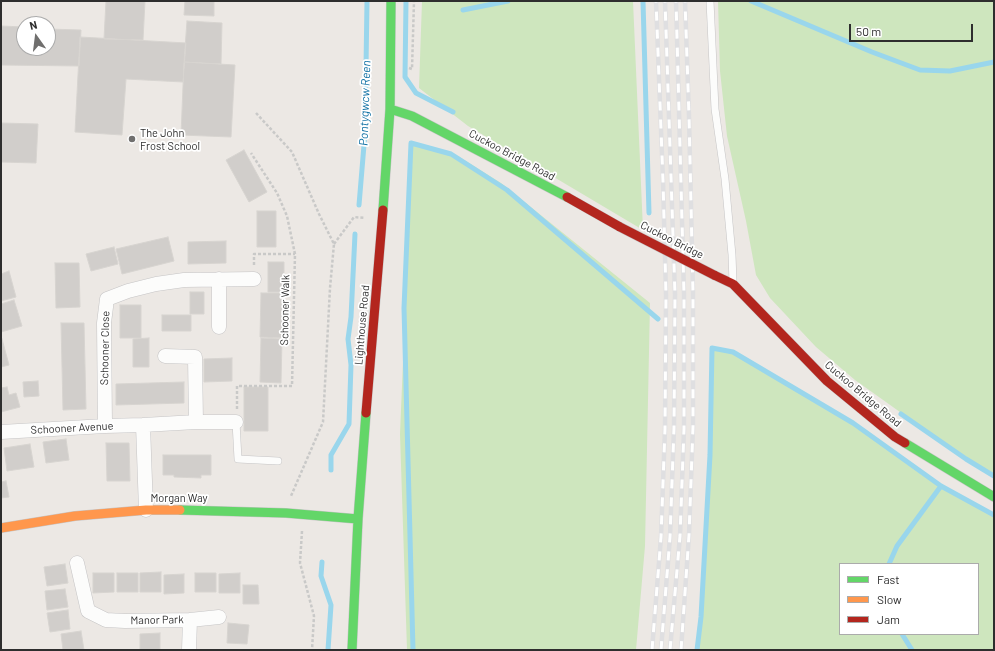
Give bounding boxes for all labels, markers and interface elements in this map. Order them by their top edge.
north arrow [16,16,56,56]
scale bar [851,16,975,42]
text: N [28,18,38,32]
text: 50 m [856,24,881,38]
water label: Pontygwcw Reen [356,60,374,146]
place label: The John Frost School [140,126,200,152]
street label: Cuckoo Bridge Road [467,127,557,183]
marker: The John Frost School [127,134,137,144]
street label: Cuckoo Bridge [638,218,706,262]
street label: Schooner Walk [278,275,292,345]
street label: Lighthouse Road [352,284,372,366]
street label: Schooner Close [98,311,112,385]
street label: Cuckoo Bridge Road [822,358,904,430]
street label: Schooner Avenue [30,419,114,437]
street label: Morgan Way [150,491,208,505]
legend [839,563,979,635]
text: Fast [877,572,900,586]
text: Slow [877,592,902,606]
text: Jam [877,612,900,626]
street label: Manor Park [130,613,184,627]

